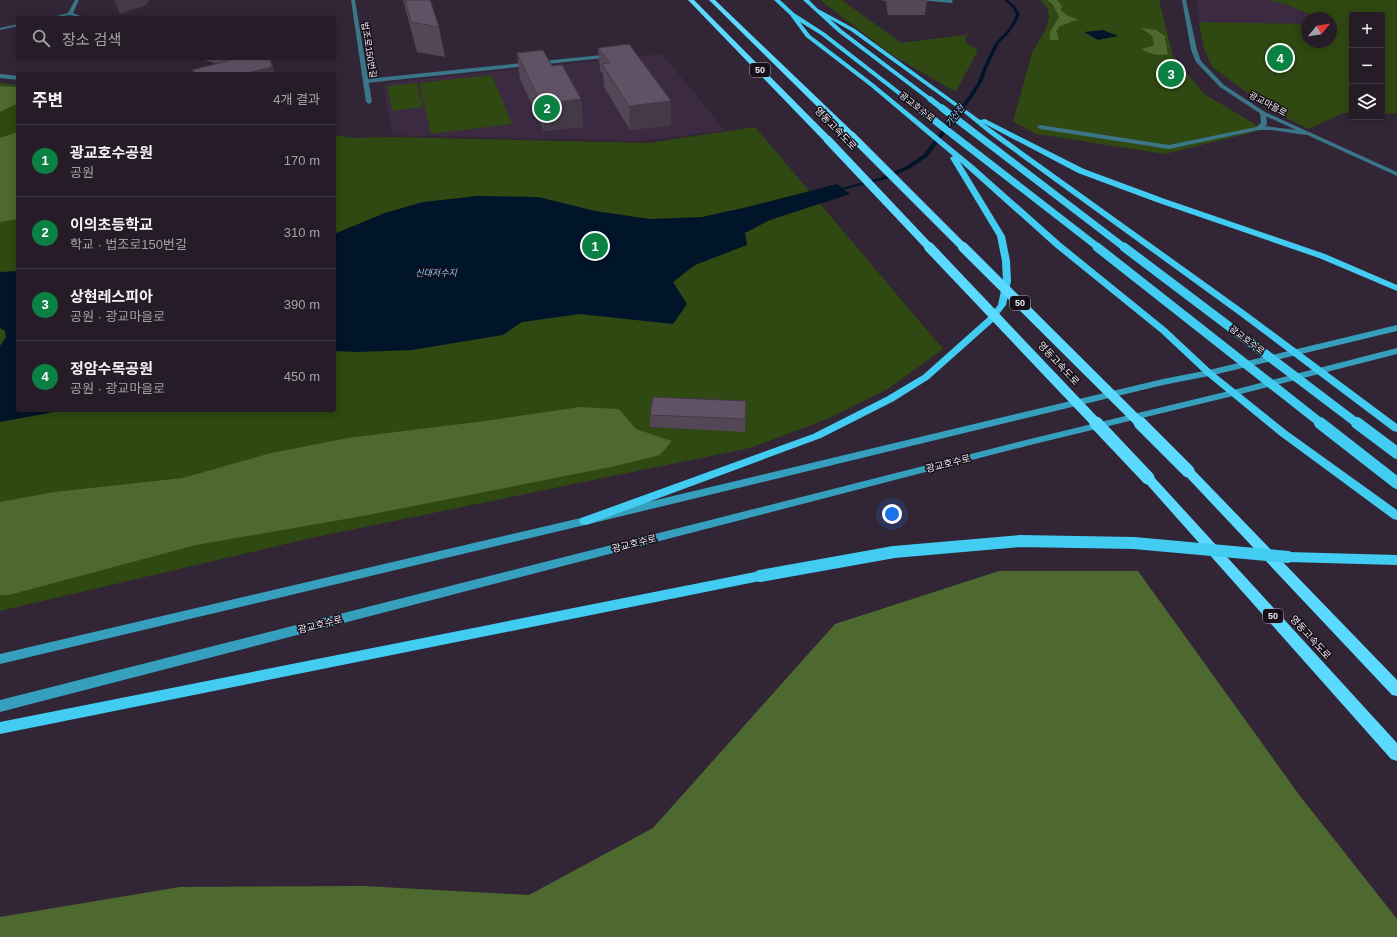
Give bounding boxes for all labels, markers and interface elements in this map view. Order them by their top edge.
north arrow [1301,12,1337,48]
map controls [1349,12,1385,120]
button: + [1349,12,1385,48]
search box [16,16,336,60]
street label: 법조로150번길 [360,21,378,79]
icon: search [30,27,52,49]
text: 장소 검색 [62,31,121,48]
pin: 4 [1267,43,1293,73]
button: − [1349,48,1385,84]
pin: 3 [1158,59,1184,89]
road number: 50 [750,63,770,77]
button: layers [1349,84,1385,120]
street label: 광교호수로 [898,90,936,124]
street label: 광교마을로 [1247,90,1289,118]
text: 주변 [32,91,63,110]
text: 4개 결과 [273,92,320,107]
pin: 2 [534,93,560,123]
water label: 가산천 [944,102,967,129]
street label: 영동고속도로 [813,105,859,152]
text: 광교호수공원 [70,144,153,161]
text: 1 [41,153,49,168]
text: 170 m [284,153,320,168]
text: 공원 [70,165,94,180]
text: 이의초등학교 [70,216,153,233]
text: 2 [41,225,49,240]
text: 310 m [284,225,320,240]
pin: 1 [582,231,608,261]
text: 학교 · 법조로150번길 [70,237,187,252]
water label: 신대저수지 [415,268,457,278]
text: 상현레스피아 [70,288,153,305]
road number: 50 [1010,296,1030,310]
text: 3 [41,297,49,312]
text: 390 m [284,297,320,312]
text: 공원 · 광교마을로 [70,309,165,324]
street label: 광교호수로 [1227,324,1267,356]
street label: 영동고속도로 [1036,339,1081,387]
text: 정암수목공원 [70,360,153,377]
text: 4 [41,369,49,384]
text: 450 m [284,369,320,384]
text: 공원 · 광교마을로 [70,381,165,396]
street label: 광교호수로 [924,453,972,474]
your location [882,504,902,524]
street label: 광교호수로 [610,533,658,554]
road number: 50 [1263,609,1283,623]
street label: 영동고속도로 [1288,613,1333,662]
street label: 광교호수로 [296,614,344,635]

